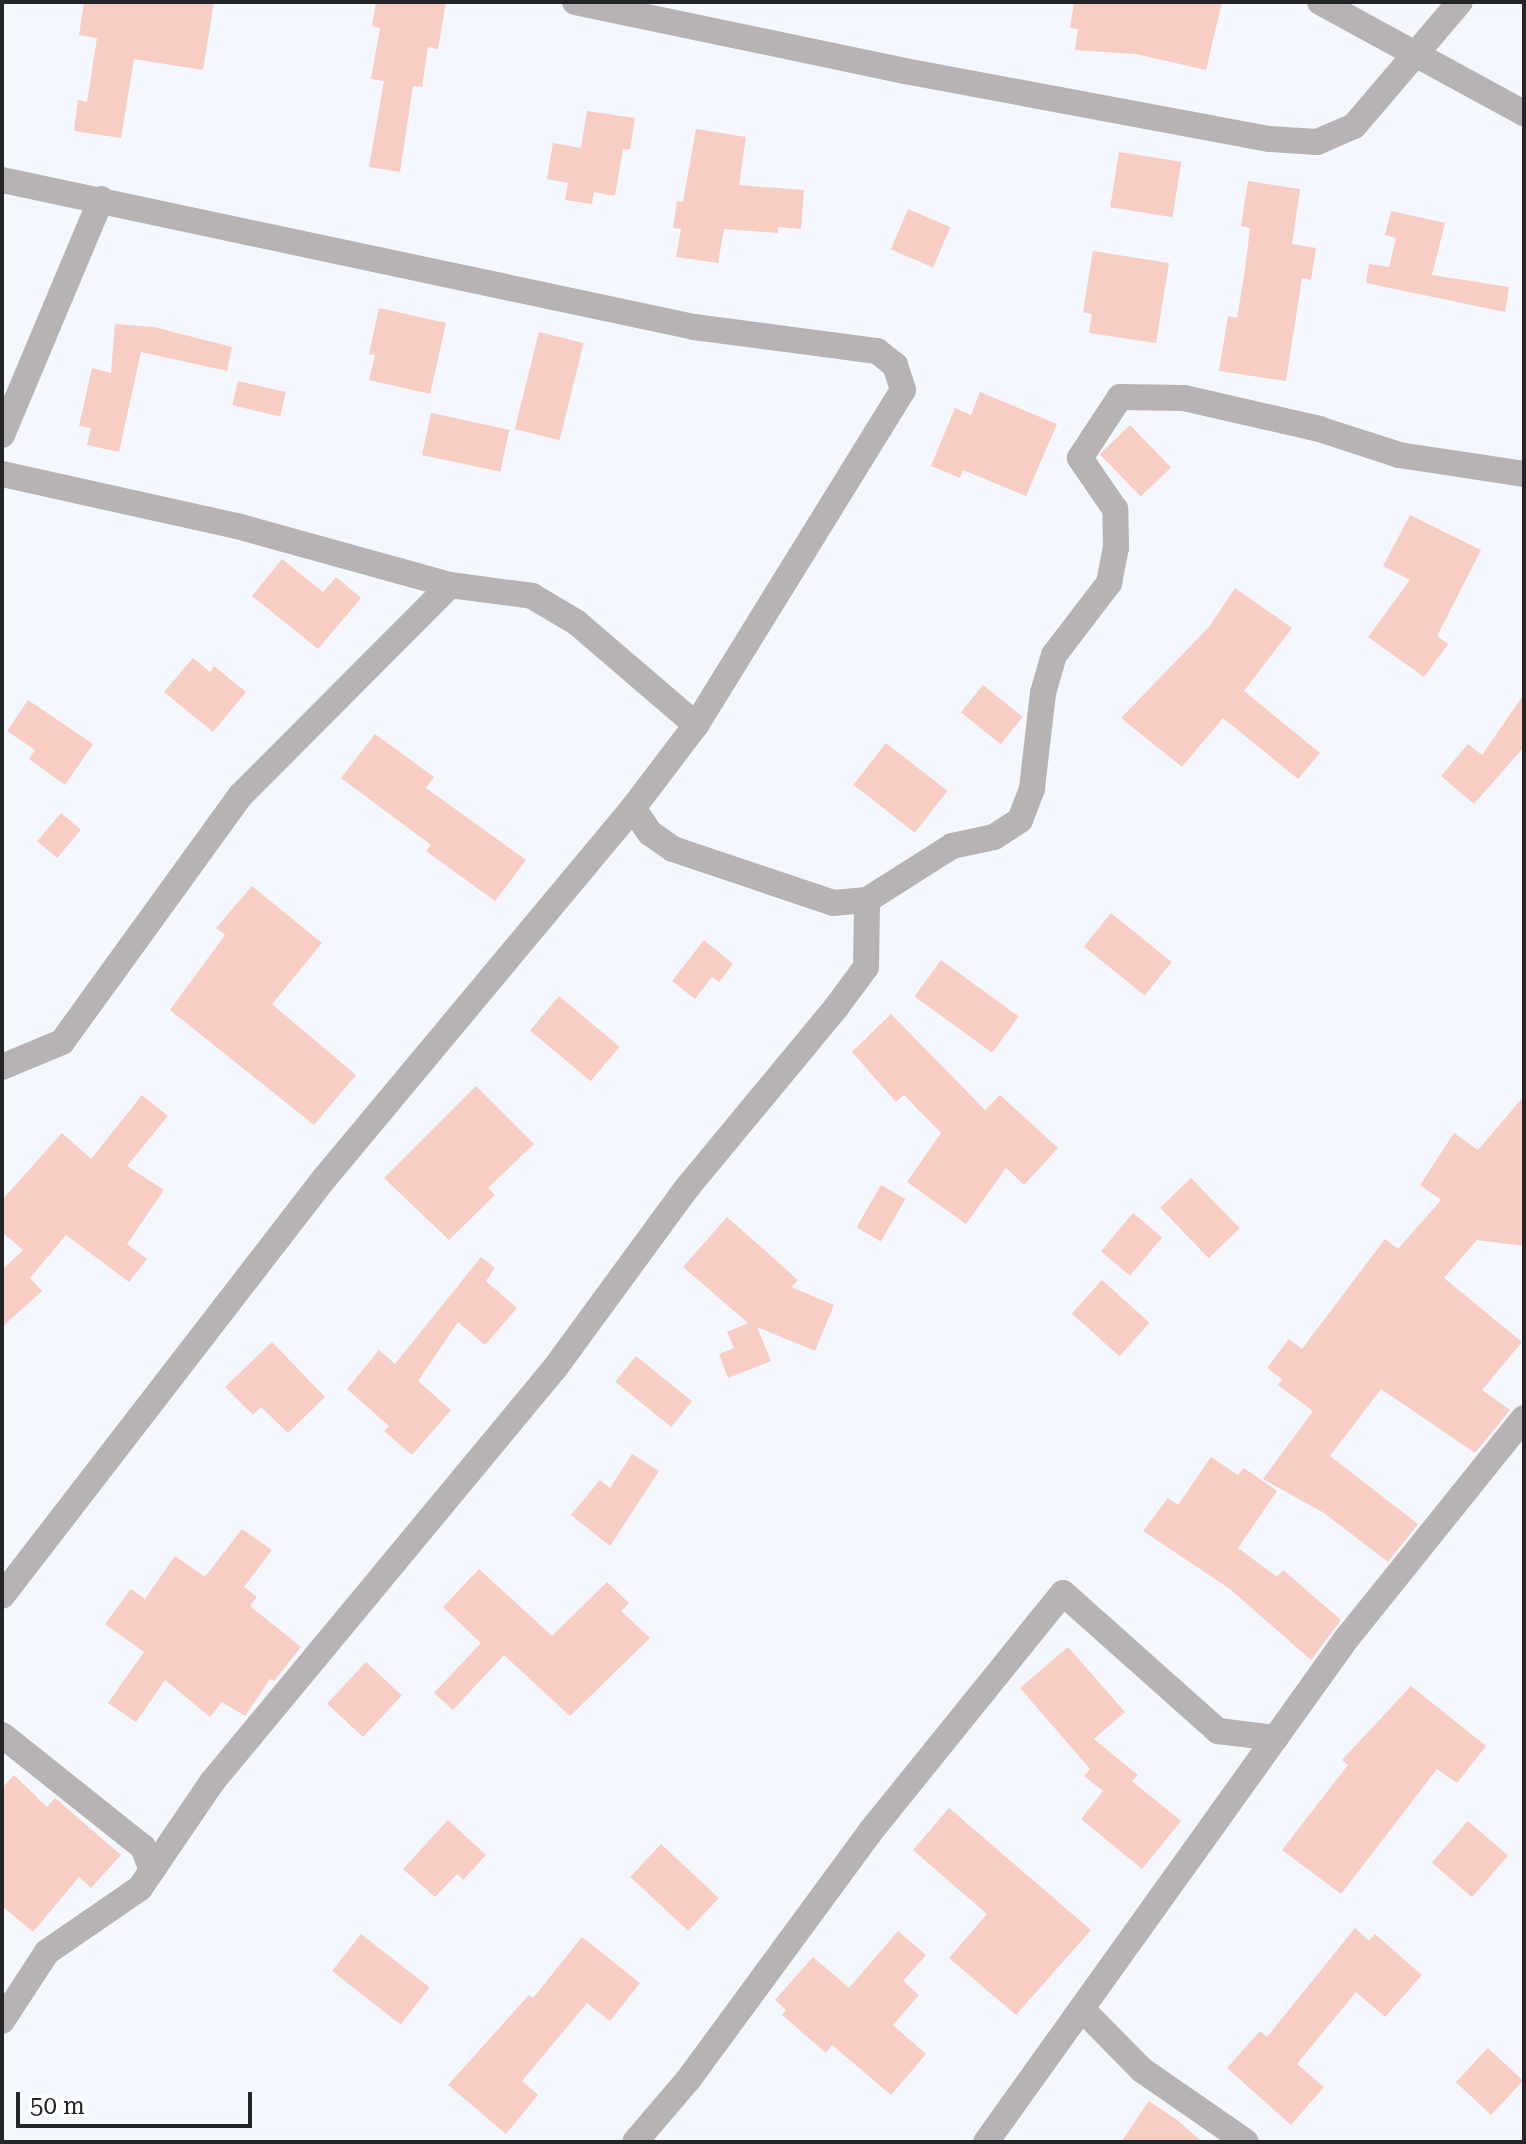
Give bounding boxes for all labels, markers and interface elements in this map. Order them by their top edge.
scale bar [20,2076,256,2126]
text: 50 m [30,2092,85,2120]

